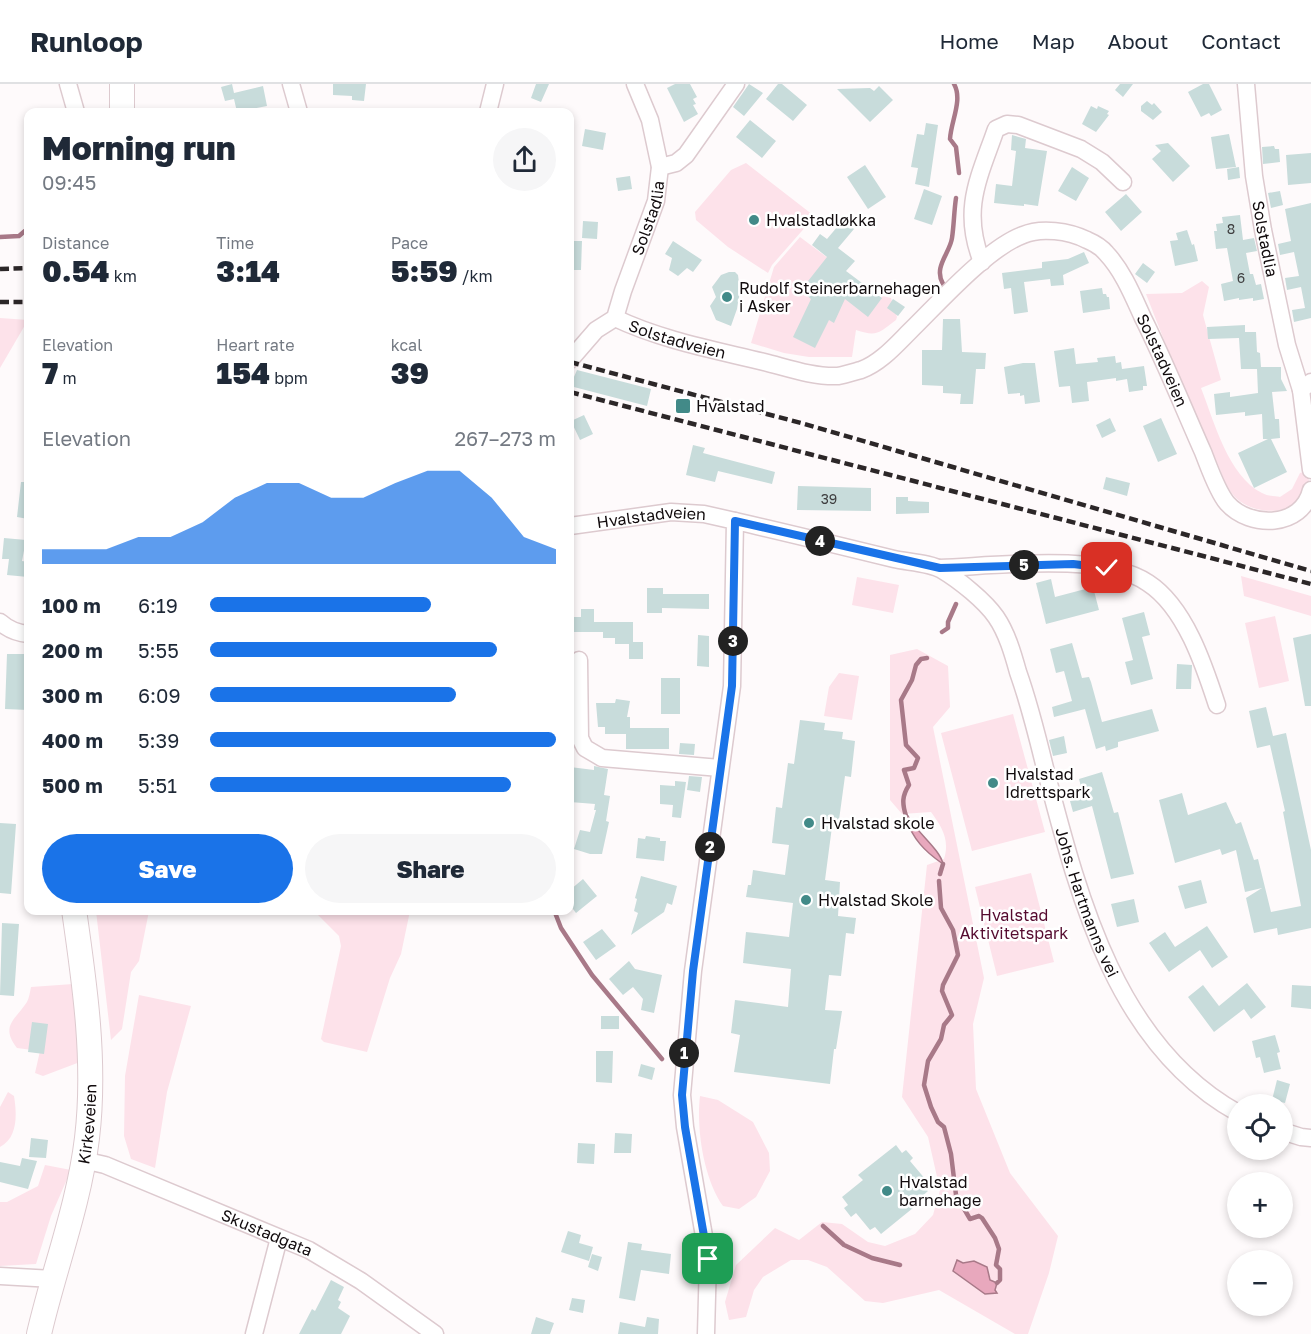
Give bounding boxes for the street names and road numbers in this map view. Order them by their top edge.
street label: Solstadlia [627,180,668,258]
street label: Solstadlia [1248,199,1282,279]
street label: Solstadveien [1132,310,1192,410]
street label: Solstadveien [626,315,728,363]
street label: Hvalstadveien [595,502,707,532]
street label: Johs. Hartmanns vei [1051,825,1123,980]
street label: Kirkeveien [73,1084,100,1166]
street label: Skustadgata [218,1205,316,1260]

